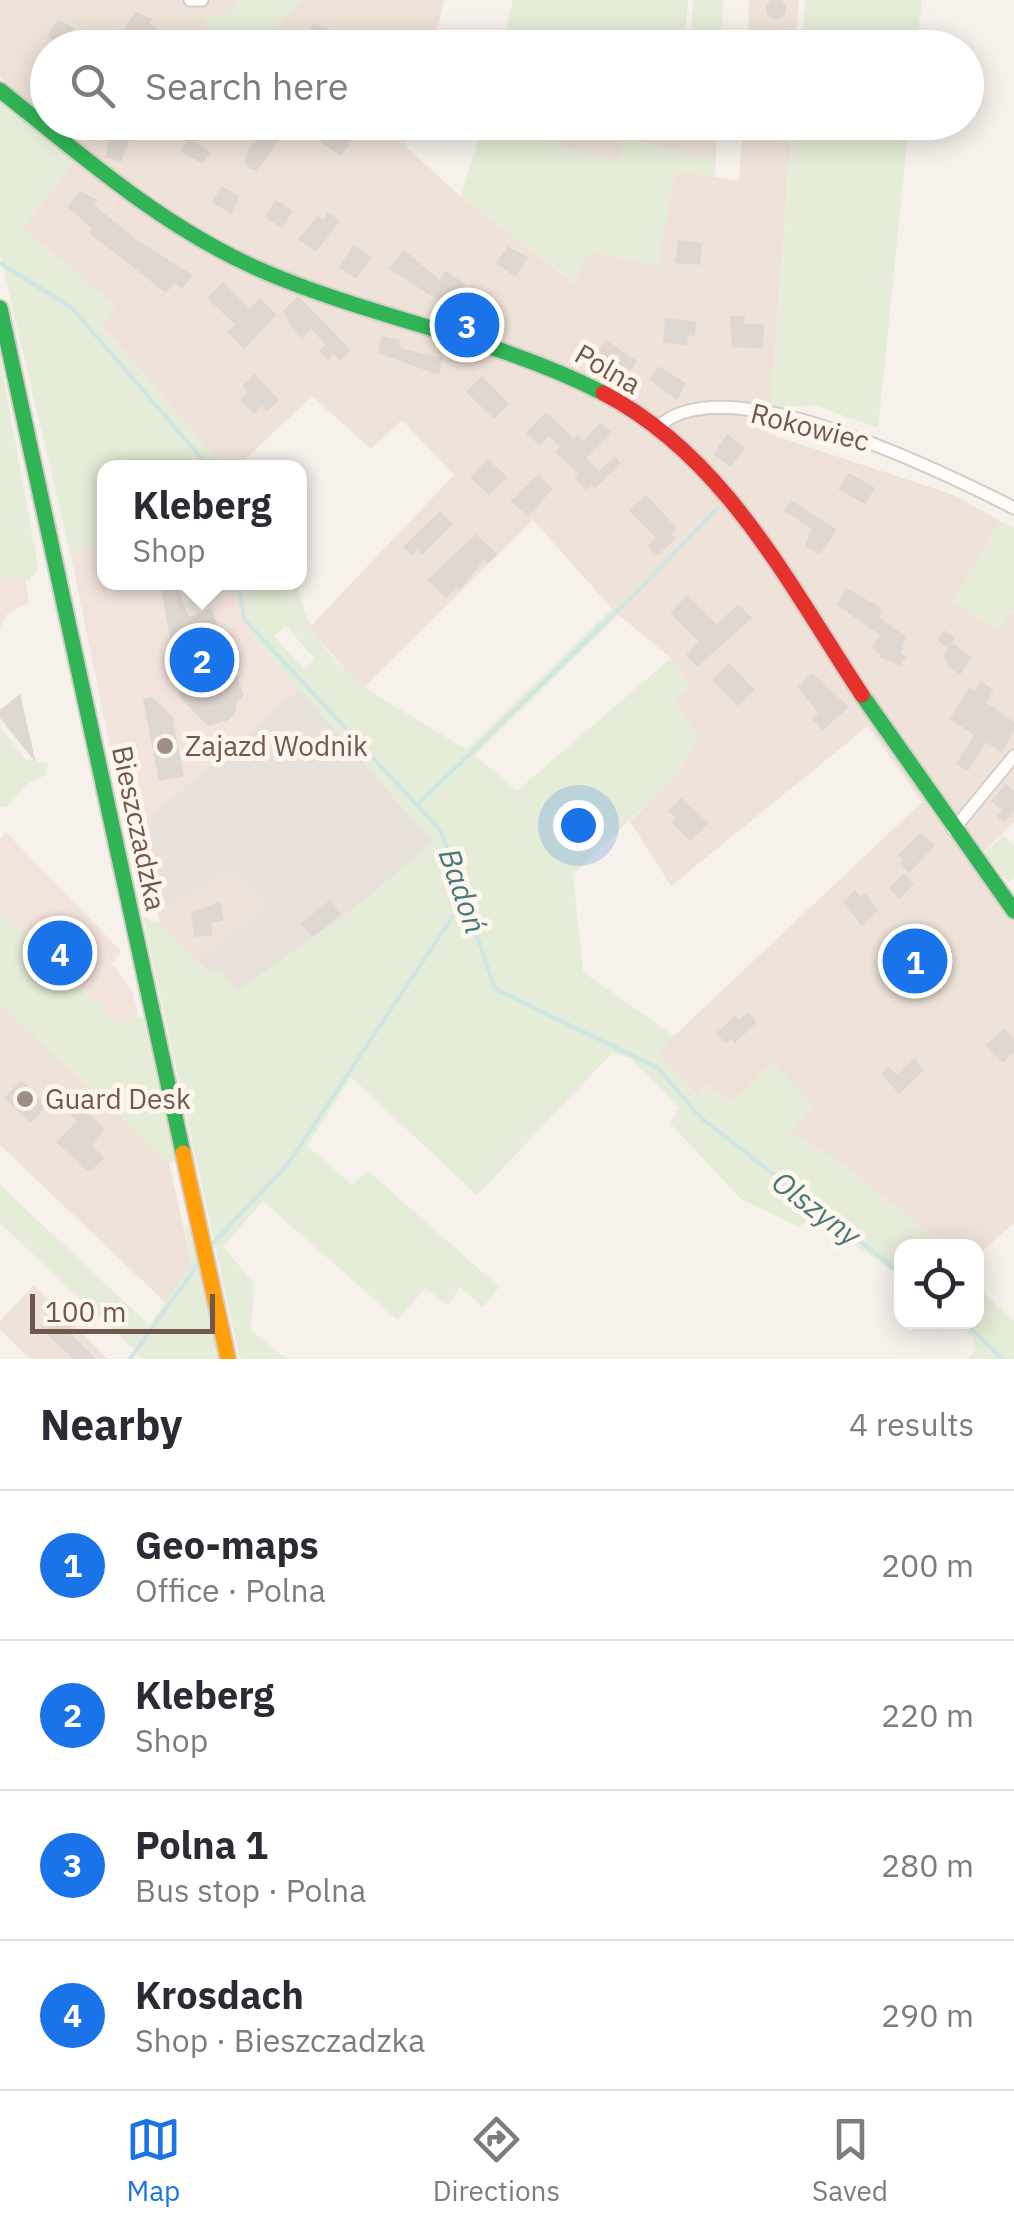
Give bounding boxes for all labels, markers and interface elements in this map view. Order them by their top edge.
search box [30,30,984,140]
icon: search [65,58,120,113]
text: Search here [145,61,349,110]
pin: 3 [434,288,500,362]
street label: Polna [568,335,648,402]
street label: Rokowiec [747,394,873,459]
popup [97,460,307,590]
text: Kleberg [132,480,272,529]
text: Shop [132,529,206,571]
pin: 2 [170,622,234,698]
place label: Zajazd Wodnik [185,727,368,764]
marker: Zajazd Wodnik [154,735,176,757]
street label: Bieszczadzka [104,742,175,914]
your location [553,800,604,851]
water label: Badoń [431,843,496,938]
pin: 4 [28,916,92,990]
pin: 1 [882,924,948,998]
place label: Guard Desk [45,1080,191,1117]
marker: Guard Desk [14,1088,36,1110]
water label: Olszyny [765,1162,870,1255]
map controls [894,1239,984,1329]
button: locate [894,1239,984,1329]
scale bar [30,1289,215,1334]
text: 100 m [45,1293,126,1330]
text: Nearby [40,1397,182,1452]
text: 4 results [849,1403,974,1445]
text: Geo-maps [135,1520,319,1569]
text: 1 [63,1544,82,1586]
text: 200 m [881,1544,974,1586]
text: Office · Polna [135,1569,326,1611]
text: Kleberg [135,1670,274,1719]
text: 2 [63,1694,82,1736]
text: 220 m [881,1694,974,1736]
text: Shop [135,1719,208,1761]
text: Polna 1 [135,1820,268,1869]
text: 3 [63,1844,82,1886]
text: 280 m [881,1844,974,1886]
text: Bus stop · Polna [135,1869,366,1911]
text: Krosdach [135,1970,304,2019]
text: 4 [63,1994,82,2036]
text: 290 m [881,1994,974,2036]
text: Shop · Bieszczadzka [135,2019,425,2061]
tab: Map [126,2112,181,2209]
tab: Directions [433,2112,560,2209]
tab: Saved [812,2112,888,2209]

